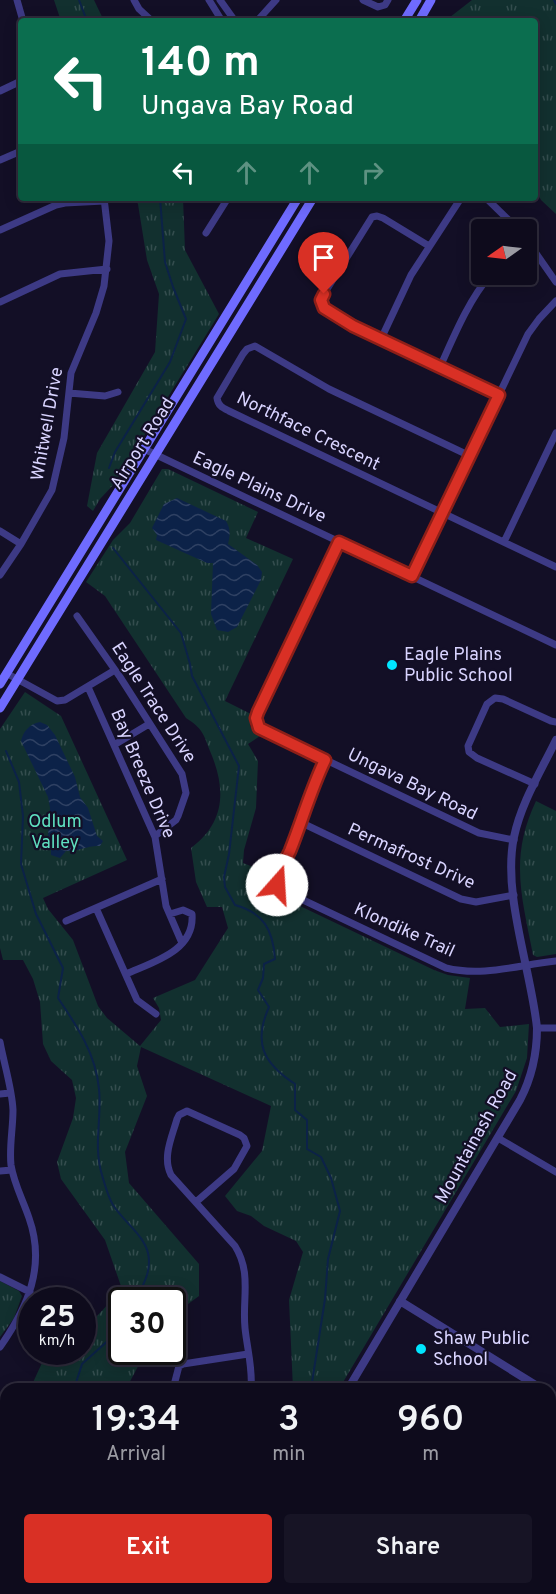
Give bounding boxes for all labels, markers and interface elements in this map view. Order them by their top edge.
text: 140 m [141,38,260,91]
icon: left [42,42,120,120]
text: Ungava Bay Road [141,90,354,124]
icon: left [167,156,200,189]
icon: ahead [230,156,263,189]
icon: ahead [293,156,326,189]
icon: right [356,156,389,189]
north arrow [471,219,537,285]
map controls [471,219,537,285]
pin [298,232,349,294]
icon: arrive [307,241,340,274]
street label: Whitwell Drive [27,365,69,483]
street label: Northface Crescent [232,387,384,477]
street label: Airport Road [106,394,180,494]
street label: Eagle Plains Drive [189,447,329,529]
street label: Eagle Trace Drive [105,638,201,768]
place label: Eagle Plains Public School [404,644,513,688]
marker: Eagle Plains Public School [385,658,399,672]
street label: Bay Breeze Drive [104,706,180,842]
street label: Ungava Bay Road [343,744,481,826]
park label: Odlum Valley [28,811,82,855]
street label: Permafrost Drive [344,819,478,895]
position arrow [245,853,309,917]
street label: Klondike Trail [350,898,458,964]
street label: Mountainash Road [431,1066,523,1208]
speed limit sign: 30 [108,1287,186,1365]
text: 25 [39,1300,75,1337]
place label: Shaw Public School [433,1328,530,1372]
text: km/h [39,1332,75,1351]
marker: Shaw Public School [414,1342,428,1356]
text: 19:34 [92,1398,181,1444]
text: 3 [278,1398,300,1444]
text: 960 [397,1398,464,1444]
text: Arrival [106,1442,166,1468]
text: min [272,1442,305,1468]
text: m [422,1442,439,1468]
button: Exit [24,1514,272,1583]
button: Share [284,1514,532,1583]

